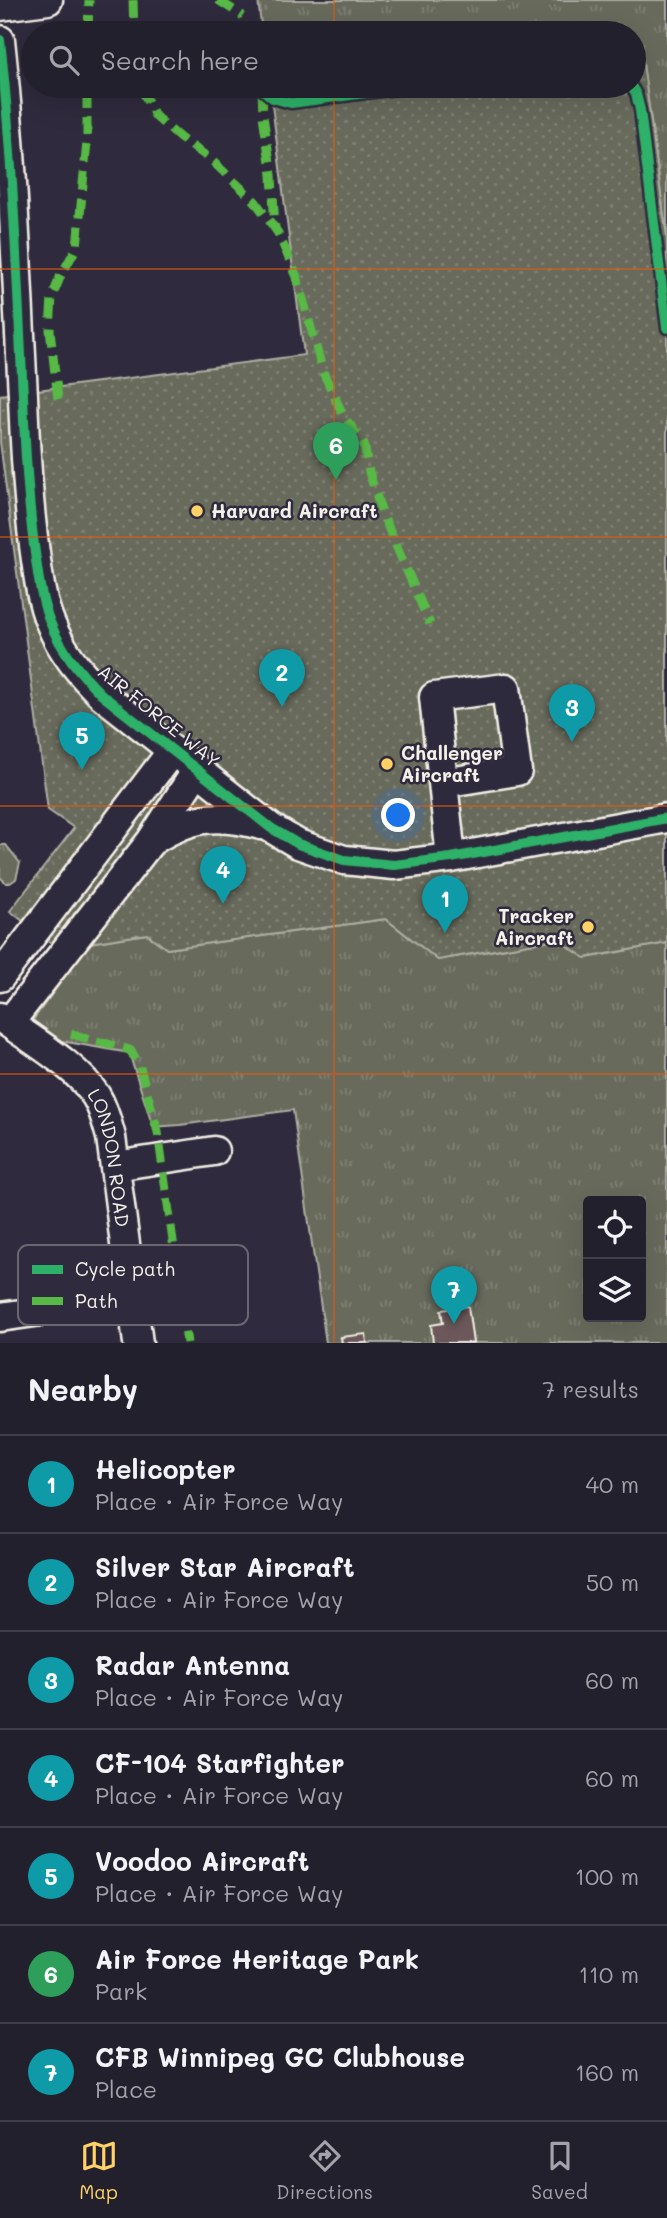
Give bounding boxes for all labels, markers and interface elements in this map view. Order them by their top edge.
search box [21,21,646,98]
icon: search [45,41,83,79]
text: Search here [101,43,259,77]
pin: 6 [313,422,359,480]
place label: Harvard Aircraft [211,498,378,523]
marker: Harvard Aircraft [189,503,205,519]
pin: 2 [259,649,305,707]
street label: AIR FORCE WAY [93,659,226,773]
pin: 3 [549,684,595,742]
pin: 5 [59,712,105,770]
place label: Challenger Aircraft [401,740,503,787]
marker: Challenger Aircraft [379,756,395,772]
your location [381,798,415,832]
pin: 4 [200,846,246,904]
pin: 1 [422,875,468,933]
place label: Tracker Aircraft [495,903,574,950]
marker: Tracker Aircraft [580,919,596,935]
street label: LONDON ROAD [82,1083,136,1228]
map controls [583,1196,646,1322]
button: locate [583,1196,646,1259]
legend [18,1245,248,1325]
text: Cycle path [75,1256,175,1281]
button: layers [583,1259,646,1322]
pin: 7 [431,1266,477,1324]
text: Path [75,1288,118,1313]
text: Nearby [28,1369,138,1409]
text: 7 results [542,1374,639,1404]
text: Helicopter [95,1452,236,1486]
text: 1 [46,1469,56,1499]
text: 40 m [586,1469,639,1499]
text: Place · Air Force Way [95,1486,343,1516]
text: Silver Star Aircraft [95,1550,354,1584]
text: 2 [45,1567,57,1597]
text: 50 m [586,1567,639,1597]
text: Place · Air Force Way [95,1584,343,1614]
text: Radar Antenna [95,1648,290,1682]
text: 3 [44,1665,58,1695]
text: 60 m [585,1665,639,1695]
text: Place · Air Force Way [95,1682,343,1712]
text: CF-104 Starfighter [95,1746,344,1780]
text: 4 [44,1763,58,1793]
text: 60 m [585,1763,639,1793]
text: Place · Air Force Way [95,1780,343,1810]
text: Voodoo Aircraft [95,1844,309,1878]
text: 5 [44,1861,58,1891]
text: 100 m [575,1861,639,1891]
text: Place · Air Force Way [95,1878,343,1908]
text: Air Force Heritage Park [95,1942,419,1976]
text: 6 [44,1959,58,1989]
text: 110 m [579,1959,639,1989]
text: Park [95,1976,147,2006]
text: CFB Winnipeg GC Clubhouse [95,2040,465,2074]
text: 7 [45,2057,57,2087]
text: 160 m [575,2057,639,2087]
text: Place [95,2074,157,2104]
tab: Map [79,2137,118,2204]
tab: Directions [276,2137,373,2204]
tab: Saved [531,2137,588,2204]

